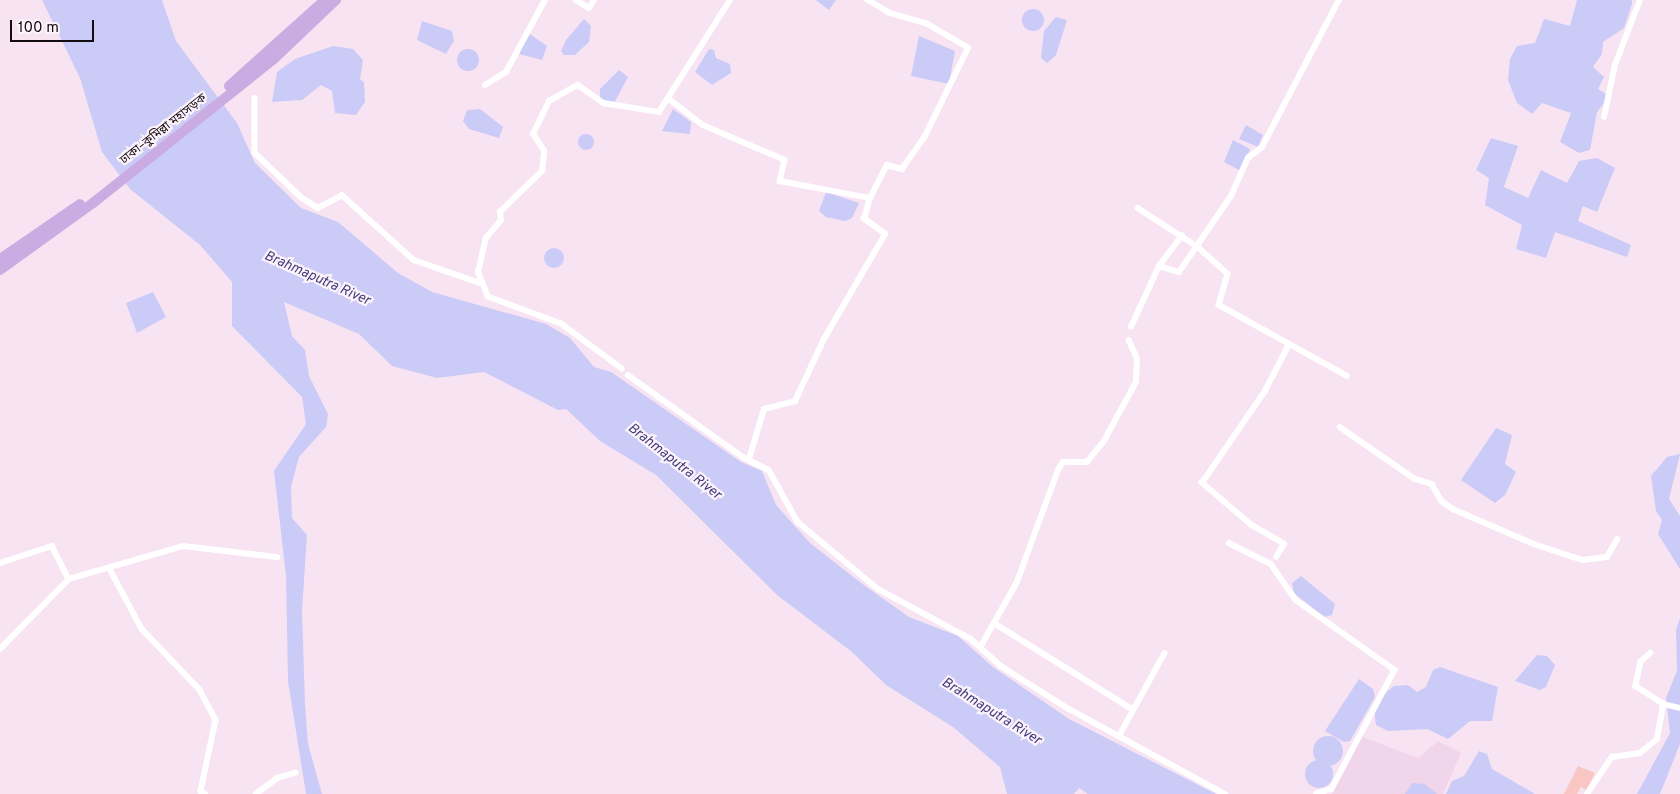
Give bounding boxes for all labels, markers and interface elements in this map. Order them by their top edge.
scale bar [12,10,96,42]
text: 100 m [18,19,59,38]
street label: ঢাকা–কুমিল্লা মহাসড়ক [118,92,210,168]
water label: Brahmaputra River [261,248,373,310]
water label: Brahmaputra River [624,420,724,504]
water label: Brahmaputra River [938,675,1044,749]

